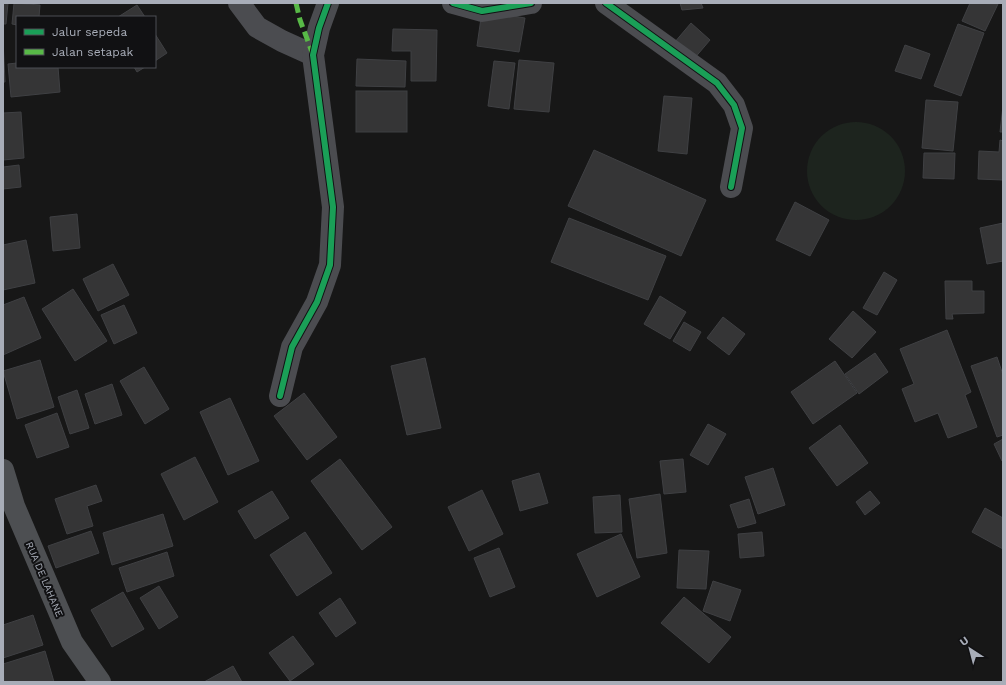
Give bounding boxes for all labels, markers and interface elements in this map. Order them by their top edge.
legend [16,16,156,68]
text: Jalur sepeda [52,25,127,39]
text: Jalan setapak [52,45,134,59]
street label: RUA DE LAHANE [24,540,65,618]
north arrow [950,629,990,669]
text: U [957,634,972,649]

